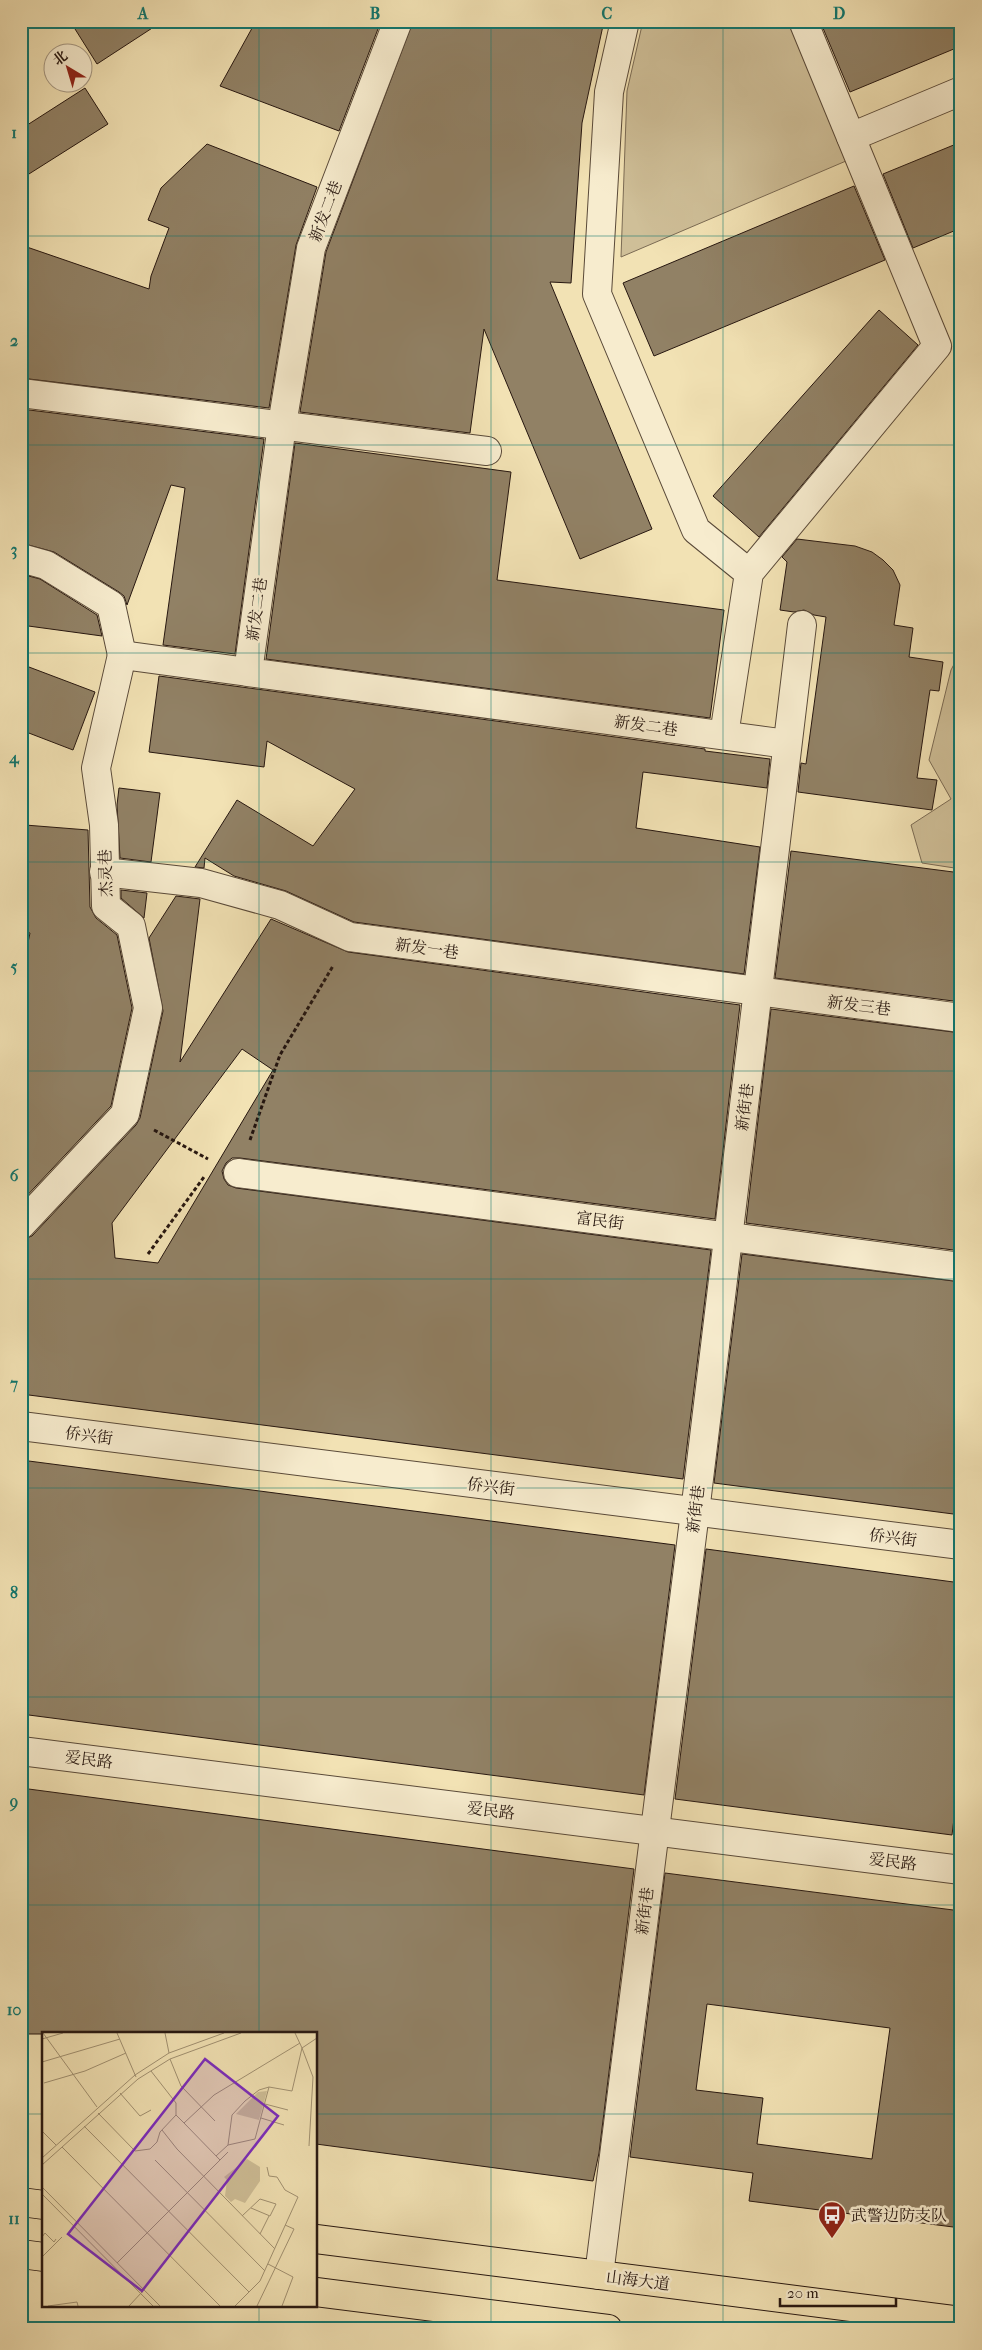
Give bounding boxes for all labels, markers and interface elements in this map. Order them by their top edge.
text: A [137,4,149,23]
text: B [370,4,380,23]
text: C [602,4,613,23]
text: D [833,4,845,23]
north arrow [42,42,92,92]
text: 北 [50,47,71,69]
text: 1 [11,123,17,142]
street label: 新发二巷 [305,178,346,244]
text: 2 [10,331,18,350]
text: 3 [11,540,17,560]
street label: 新发二巷 [243,576,270,642]
street label: 新发二巷 [613,712,679,739]
text: 4 [8,748,20,768]
street label: 杰灵巷 [96,849,115,897]
street label: 新发一巷 [394,935,460,962]
text: 5 [11,957,18,976]
street label: 新发三巷 [826,992,892,1019]
street label: 新街巷 [732,1082,757,1132]
text: 6 [10,1166,19,1185]
street label: 富民街 [575,1208,625,1233]
text: 7 [9,1374,18,1393]
street label: 侨兴街 [64,1423,114,1448]
street label: 侨兴街 [466,1474,516,1499]
street label: 新街巷 [683,1484,708,1534]
street label: 侨兴街 [868,1525,918,1550]
text: 8 [10,1583,18,1602]
street label: 爱民路 [64,1747,114,1772]
text: 9 [9,1792,18,1812]
street label: 爱民路 [466,1798,516,1823]
street label: 爱民路 [868,1849,918,1874]
street label: 新街巷 [632,1886,657,1936]
text: 10 [7,2000,21,2019]
inset map [42,2032,318,2308]
bus stop icon: 武警边防支队 [817,2200,847,2239]
place label: 武警边防支队 [851,2206,947,2225]
text: 11 [8,2209,20,2228]
street label: 山海大道 [605,2267,671,2294]
scale bar [780,2275,896,2307]
text: 20 m [787,2284,819,2302]

